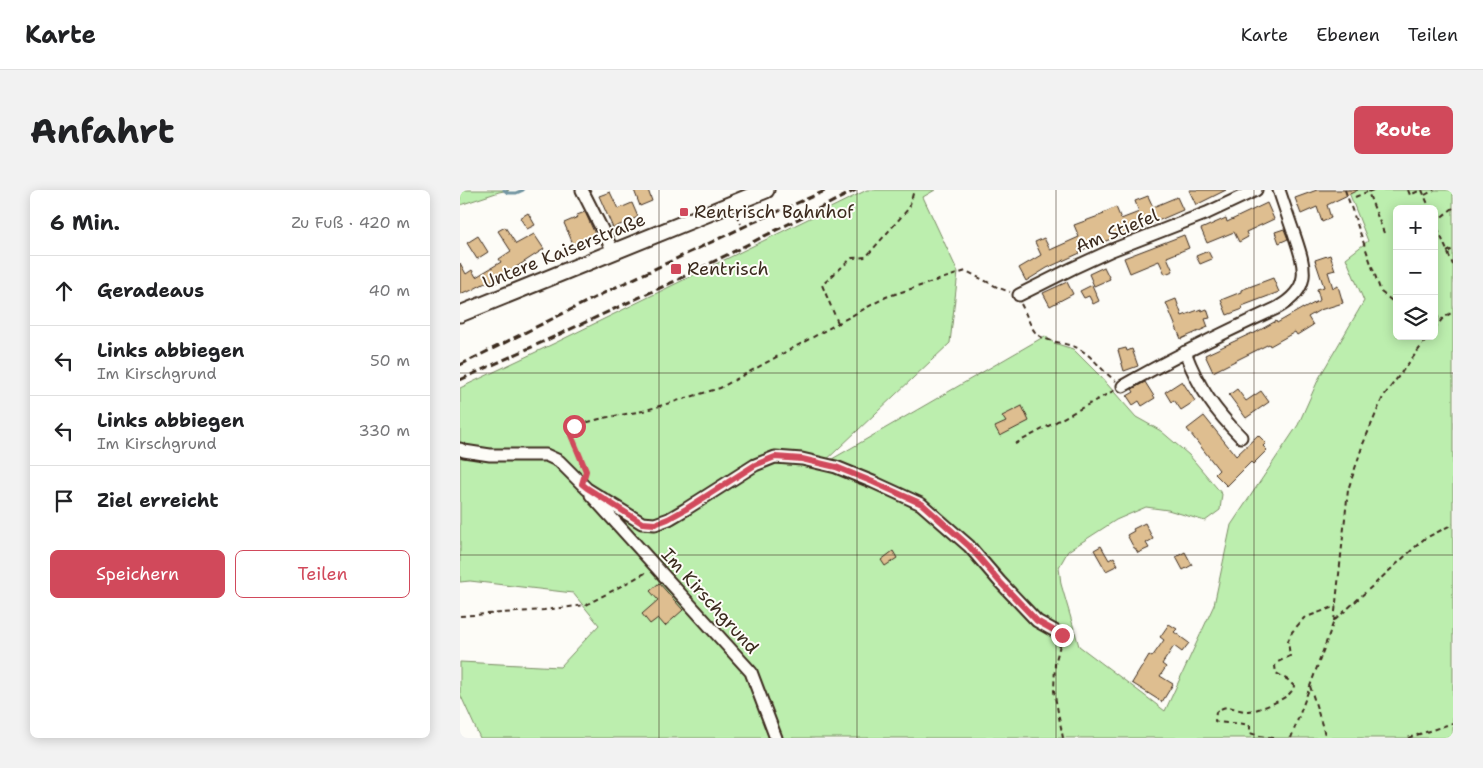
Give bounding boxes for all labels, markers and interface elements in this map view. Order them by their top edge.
text: Karte [25,19,96,51]
text: Karte [1241,23,1288,47]
text: Ebenen [1316,23,1380,47]
text: Teilen [1408,23,1458,47]
button: Route [1354,106,1453,154]
text: Anfahrt [30,107,174,154]
place label: Rentrisch Bahnhof [694,200,854,224]
street label: Am Stiefel [1072,203,1163,259]
map controls [1393,205,1438,340]
button: + [1393,205,1438,250]
marker: Rentrisch Bahnhof [678,206,690,218]
street label: Untere Kaiserstraße [479,207,649,295]
text: 6 Min. [50,209,120,237]
text: Zu Fuß · 420 m [291,212,410,233]
button: − [1393,250,1438,295]
place label: Rentrisch [687,257,769,281]
marker: Rentrisch [669,262,683,276]
icon: ahead [50,277,78,305]
text: Geradeaus [97,278,204,303]
text: 40 m [368,280,410,301]
button: layers [1393,295,1438,340]
text: Links abbiegen [97,338,244,363]
icon: left [50,347,78,375]
text: 50 m [370,350,410,371]
text: Im Kirschgrund [97,363,217,384]
text: Links abbiegen [97,408,244,433]
route start [563,415,586,438]
icon: left [50,417,78,445]
text: 330 m [358,420,410,441]
text: Im Kirschgrund [97,433,217,454]
icon: arrive [50,487,78,515]
text: Ziel erreicht [97,488,218,513]
street label: Im Kirschgrund [656,543,764,659]
button: Speichern [50,550,225,598]
button: Teilen [235,550,410,598]
route end [1051,624,1074,647]

